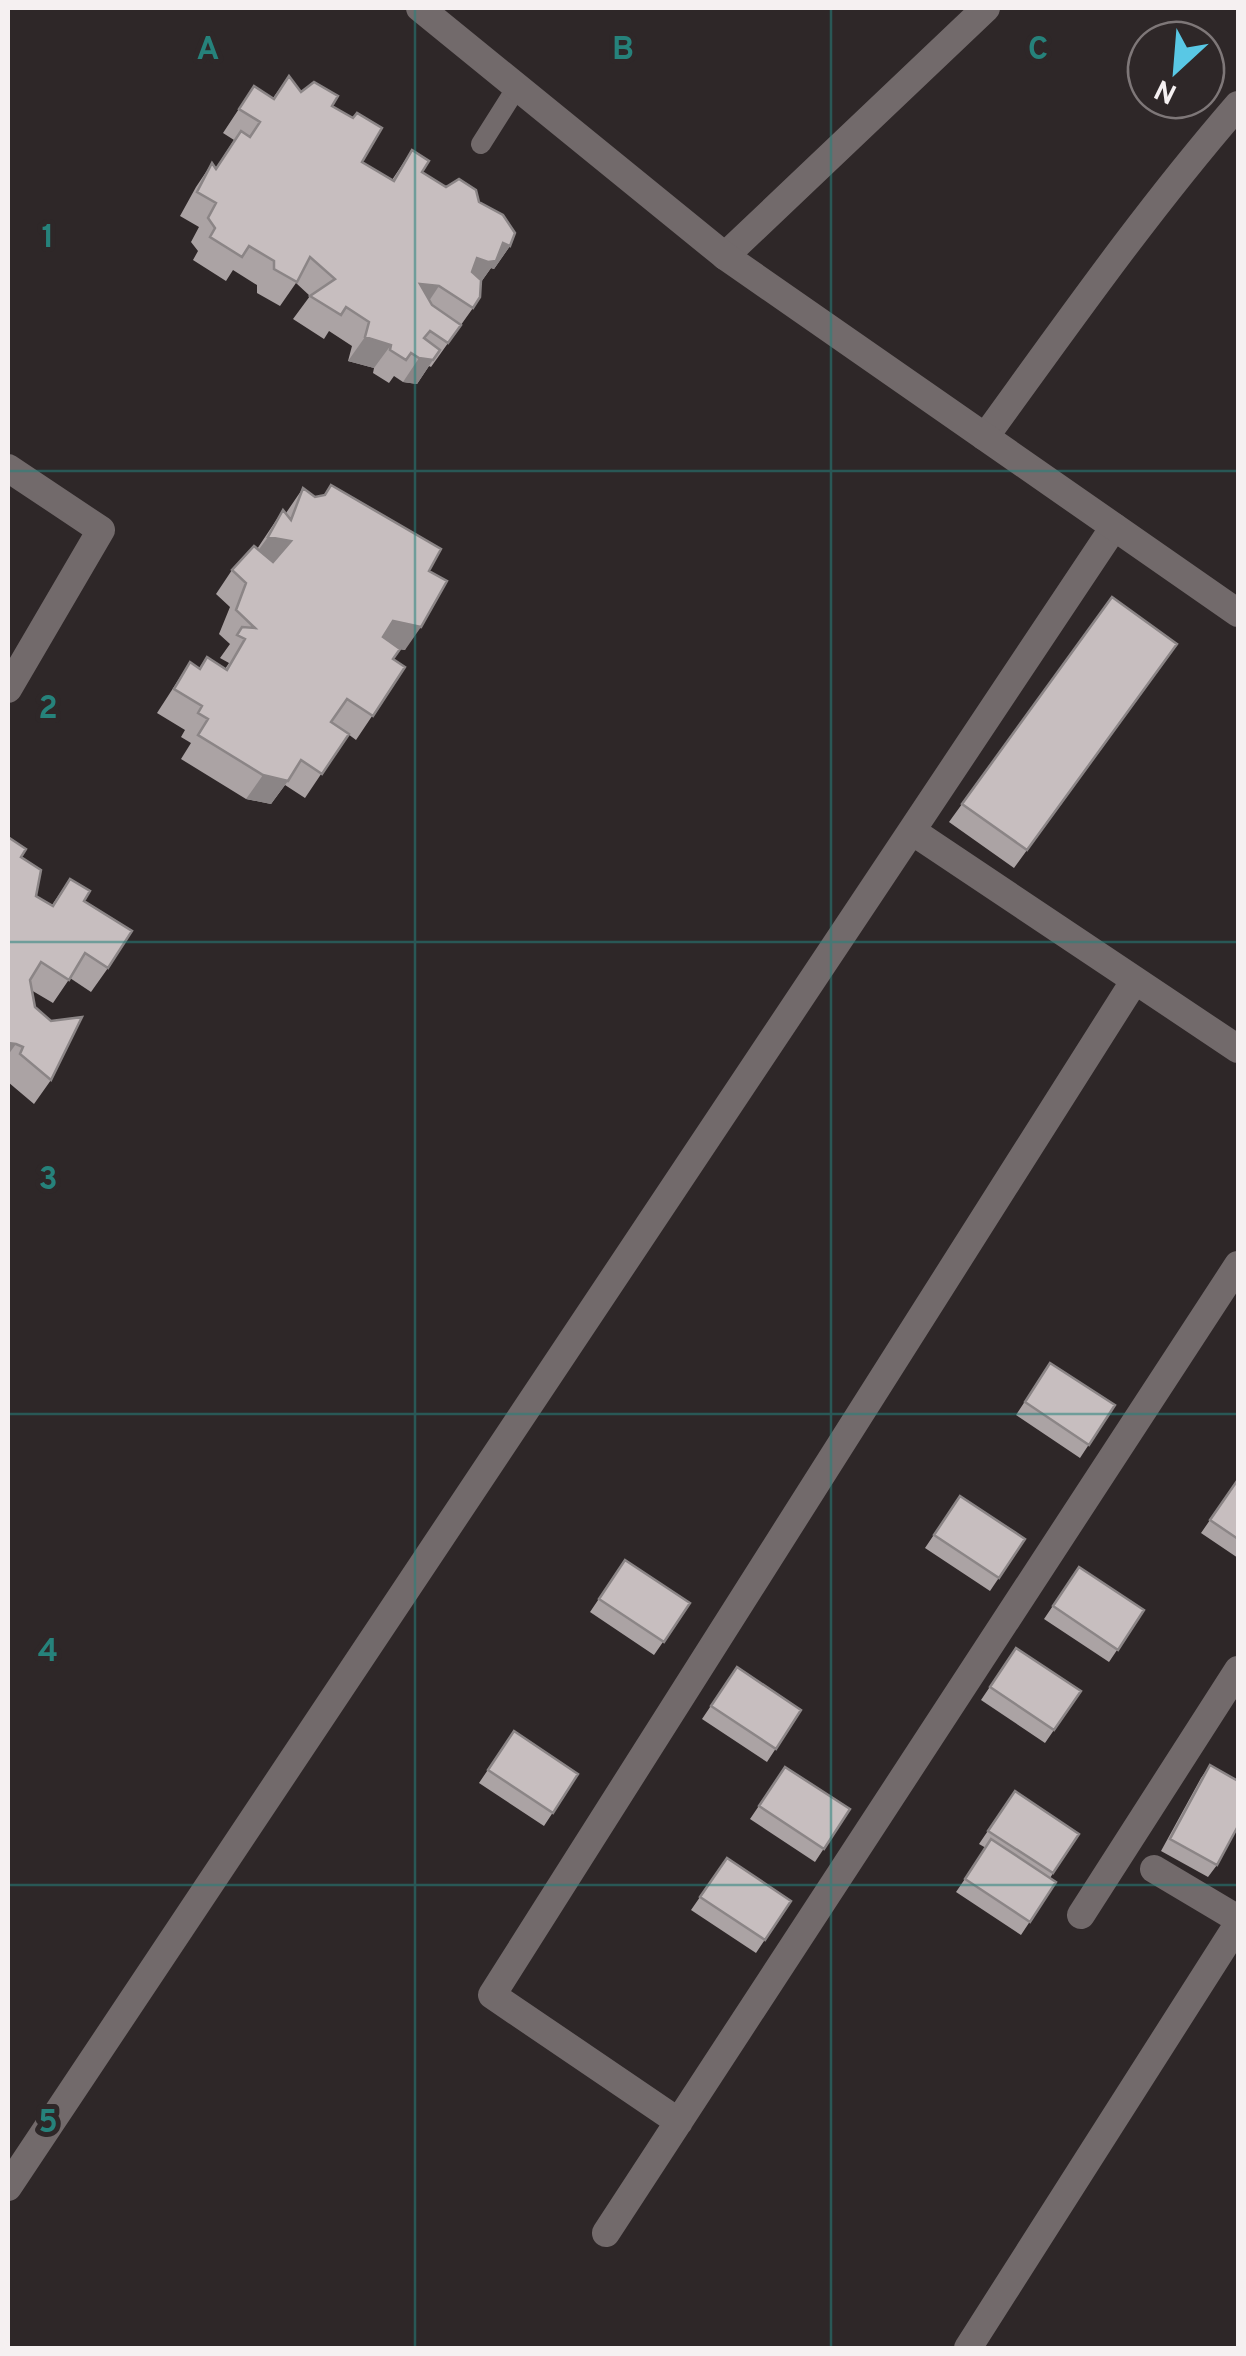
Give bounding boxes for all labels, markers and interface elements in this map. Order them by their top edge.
north arrow [1126,20,1226,120]
text: A [197,31,219,71]
text: B [612,31,634,71]
text: C [1028,31,1048,71]
text: N [1149,69,1183,110]
text: 1 [42,219,54,259]
text: 2 [38,690,58,730]
text: 3 [38,1161,58,1201]
text: 4 [38,1633,58,1673]
text: 5 [38,2104,58,2144]

